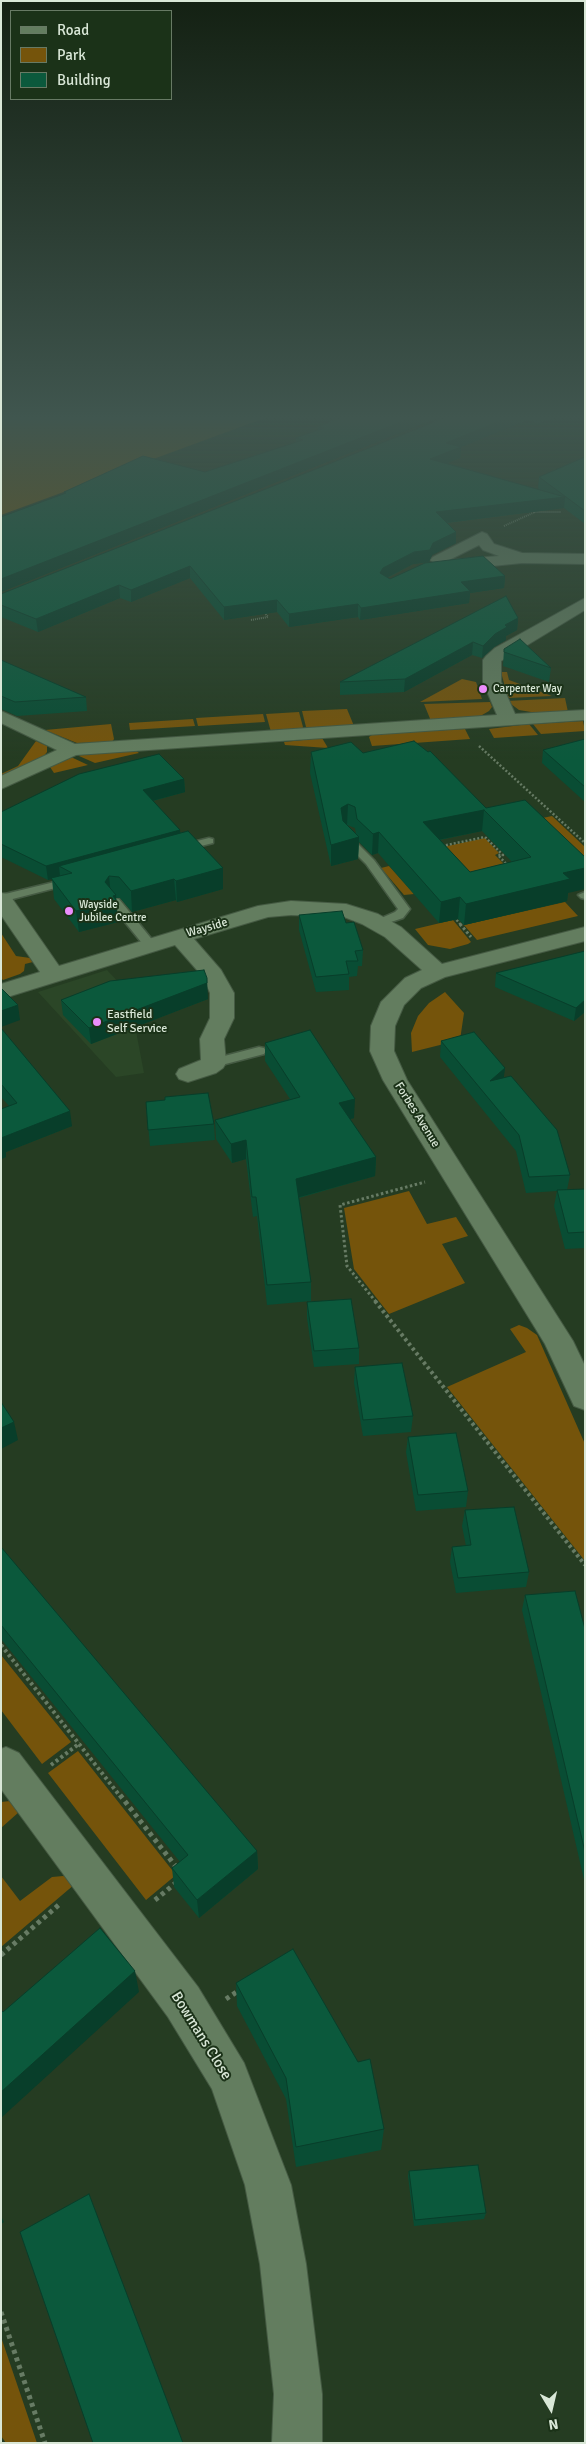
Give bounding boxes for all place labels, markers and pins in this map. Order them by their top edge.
place label: Carpenter Way [493,682,562,696]
marker: Carpenter Way [477,683,489,695]
place label: Wayside Jubilee Centre [79,898,147,924]
marker: Wayside Jubilee Centre [63,905,75,917]
place label: Eastfield Self Service [107,1008,167,1036]
marker: Eastfield Self Service [91,1016,103,1028]

